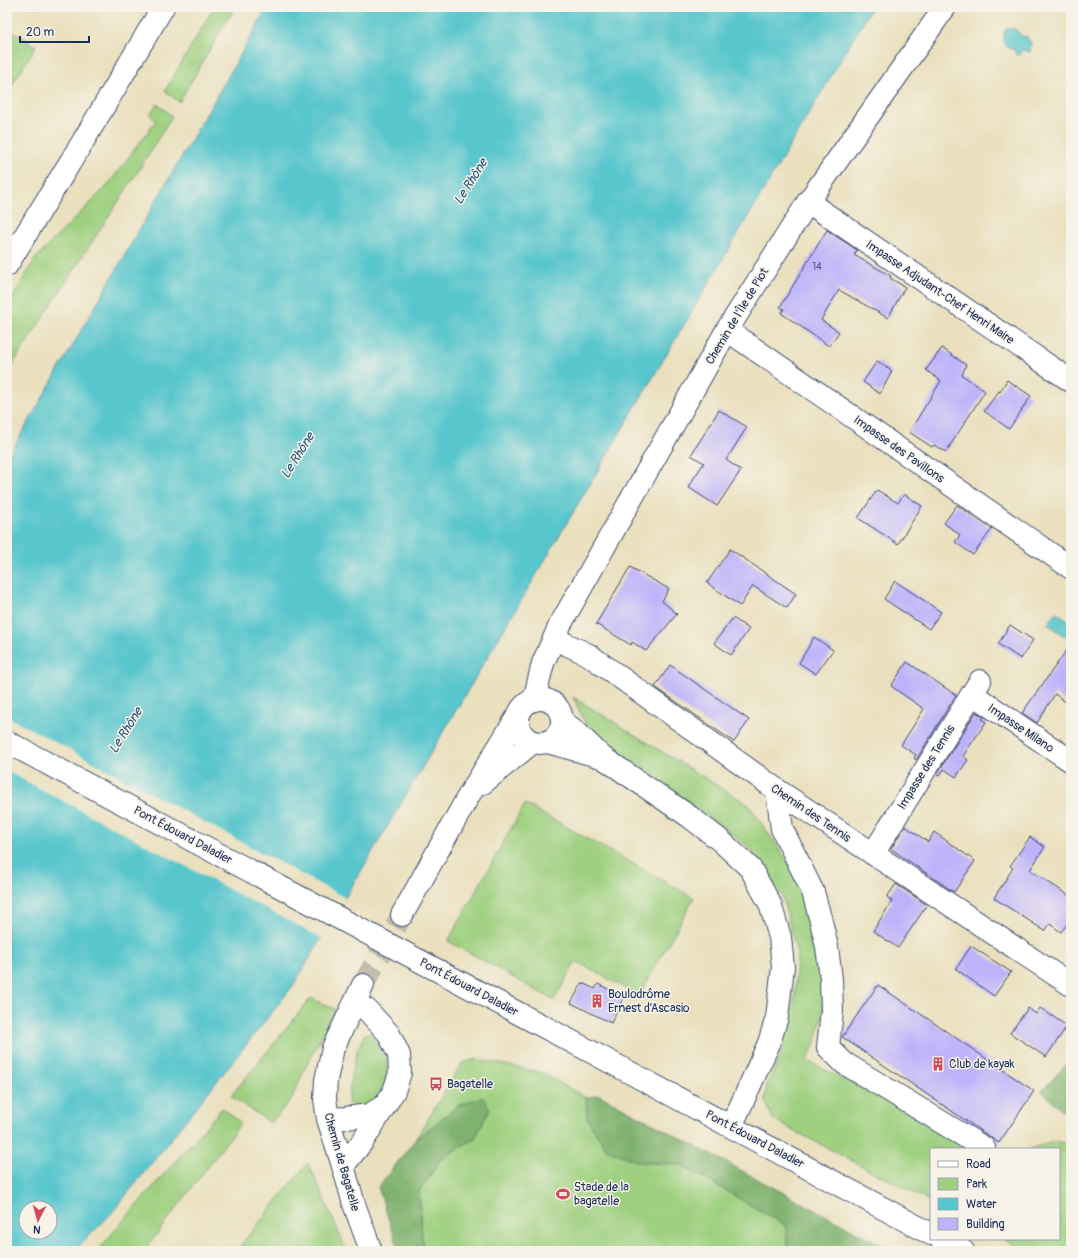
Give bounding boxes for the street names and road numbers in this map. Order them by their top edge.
street label: Impasse Adjudant-Chef Henri Maire [863,237,1017,348]
street label: Chemin de l'Île de Piot [702,265,772,367]
street label: Impasse des Pavillons [850,412,948,487]
street label: Impasse Milano [985,701,1057,756]
street label: Impasse des Tennis [894,722,959,812]
street label: Chemin des Tennis [768,781,854,846]
street label: Pont Édouard Daladier [131,802,236,868]
street label: Pont Édouard Daladier [417,954,522,1020]
street label: Pont Édouard Daladier [703,1106,808,1172]
street label: Chemin de Bagatelle [320,1111,363,1213]

